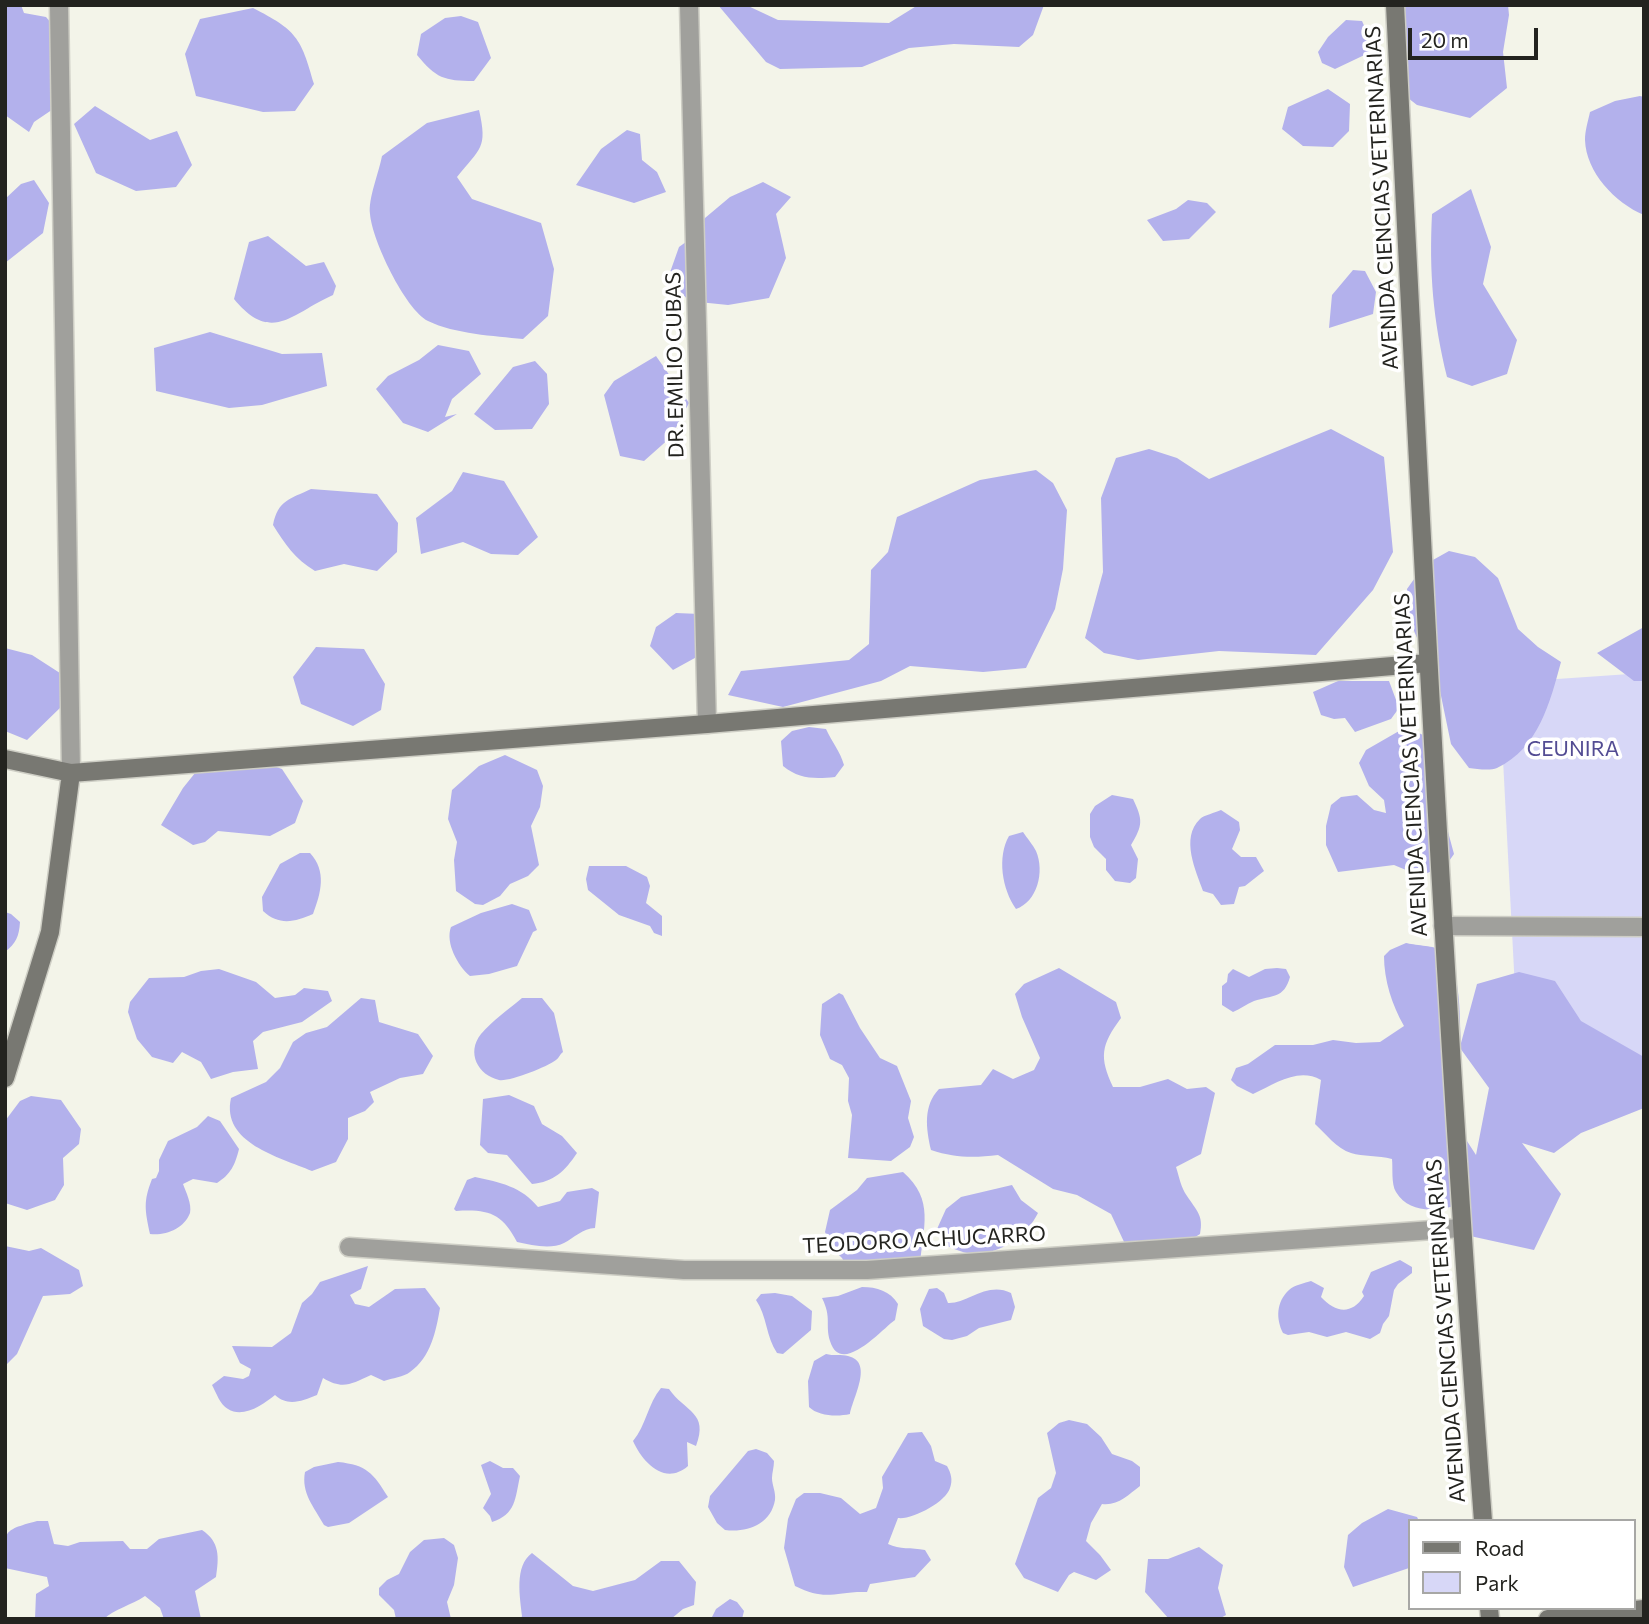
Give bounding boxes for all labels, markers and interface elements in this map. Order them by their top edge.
scale bar [1411,14,1540,58]
street label: AVENIDA CIENCIAS VETERINARIAS [1360,25,1404,371]
text: 20 m [1421,27,1469,52]
street label: DR. EMILIO CUBAS [661,272,689,458]
street label: AVENIDA CIENCIAS VETERINARIAS [1389,592,1433,938]
park label: CEUNIRA [1527,736,1619,762]
street label: AVENIDA CIENCIAS VETERINARIAS [1421,1158,1471,1504]
street label: TEODORO ACHUCARRO [802,1221,1046,1259]
legend [1408,1519,1635,1610]
text: Road [1475,1535,1524,1560]
text: Park [1475,1570,1519,1595]

